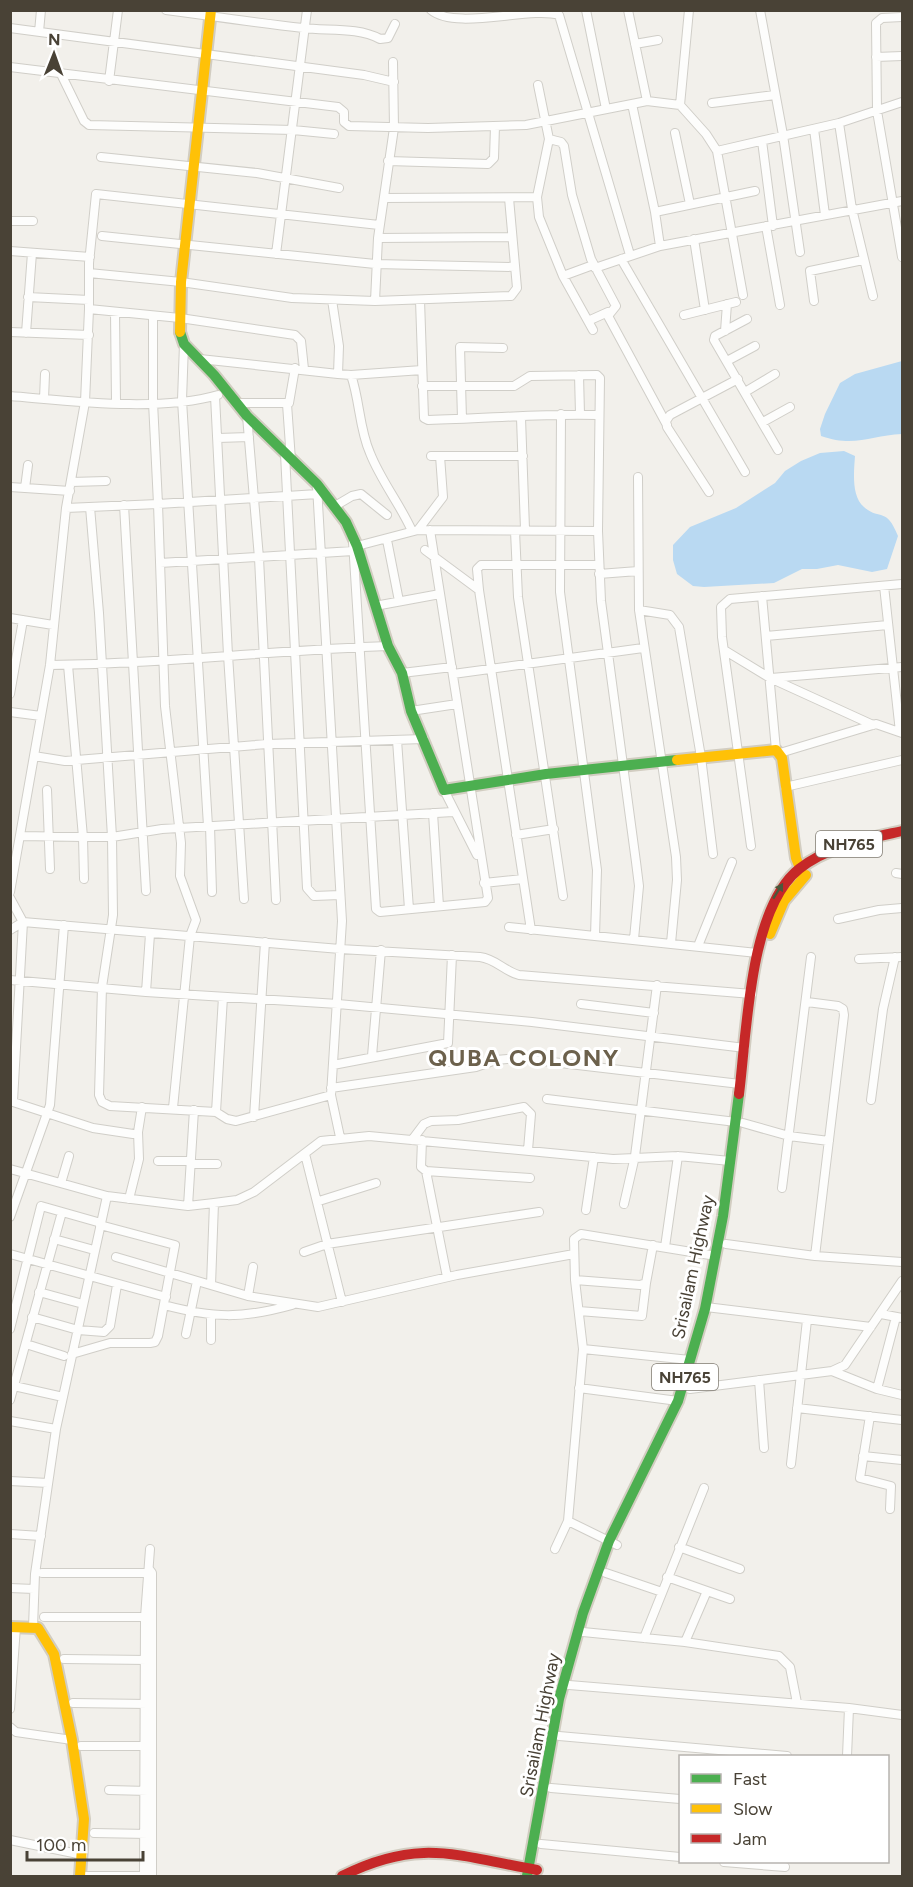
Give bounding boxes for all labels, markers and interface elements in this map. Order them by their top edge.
north arrow [24,24,84,84]
text: N [48,30,61,49]
road number: NH765 [816,831,882,857]
one-way arrow [773,883,784,899]
district label: QUBA COLONY [428,1043,620,1072]
street label: Srisailam Highway [667,1193,719,1341]
road number: NH765 [652,1364,718,1390]
street label: Srisailam Highway [515,1650,565,1799]
legend [679,1755,889,1863]
text: Fast [733,1768,767,1790]
text: Slow [733,1798,772,1820]
scale bar [27,1824,142,1862]
text: Jam [733,1828,767,1850]
text: 100 m [36,1834,86,1856]

